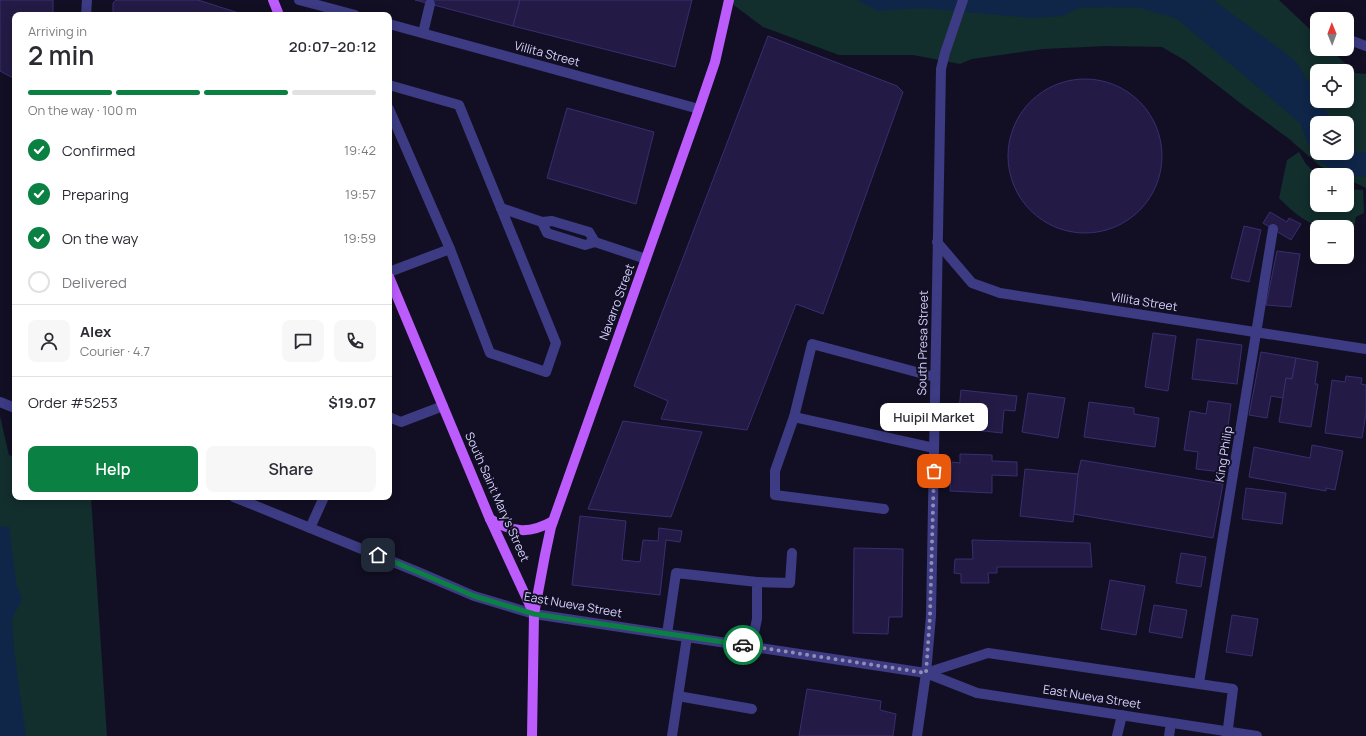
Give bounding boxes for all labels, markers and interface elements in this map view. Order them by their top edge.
north arrow [1310,12,1354,56]
map controls [1310,12,1354,264]
text: Arriving in [28,22,87,40]
text: 20:07–20:12 [289,36,376,57]
text: 2 min [28,37,94,73]
street label: Villita Street [512,37,582,70]
button: locate [1310,64,1354,108]
text: On the way · 100 m [28,101,137,119]
button: layers [1310,116,1354,160]
icon: check [28,139,50,161]
text: Confirmed [62,140,135,161]
text: 19:42 [344,141,376,159]
button: + [1310,168,1354,212]
icon: check [28,183,50,205]
text: Preparing [62,184,129,205]
text: 19:57 [345,185,376,203]
button: − [1310,220,1354,264]
icon: check [28,227,50,249]
text: On the way [62,228,138,249]
text: 19:59 [343,229,376,247]
street label: Navarro Street [595,261,638,342]
text: Delivered [62,272,127,293]
street label: Villita Street [1109,288,1179,315]
street label: South Presa Street [913,290,932,396]
button: person [28,320,70,362]
button: chat [282,320,324,362]
button: phone [334,320,376,362]
text: Alex [80,321,111,342]
text: Courier · 4.7 [80,342,150,360]
text: Order #5253 [28,392,118,413]
text: $19.07 [328,392,376,413]
callout: Huipil Market [880,403,988,431]
text: Huipil Market [893,408,975,426]
street label: King Philip [1211,425,1236,483]
street label: South Saint Mary's Street [461,429,534,564]
button: Help [28,446,198,492]
button: Share [206,446,376,492]
pin [917,454,951,488]
icon: bag [923,460,945,482]
pin [361,538,395,572]
icon: home [367,544,389,566]
street label: East Nueva Street [523,588,624,622]
courier [723,625,763,665]
icon: car [732,634,754,656]
street label: East Nueva Street [1042,680,1143,713]

